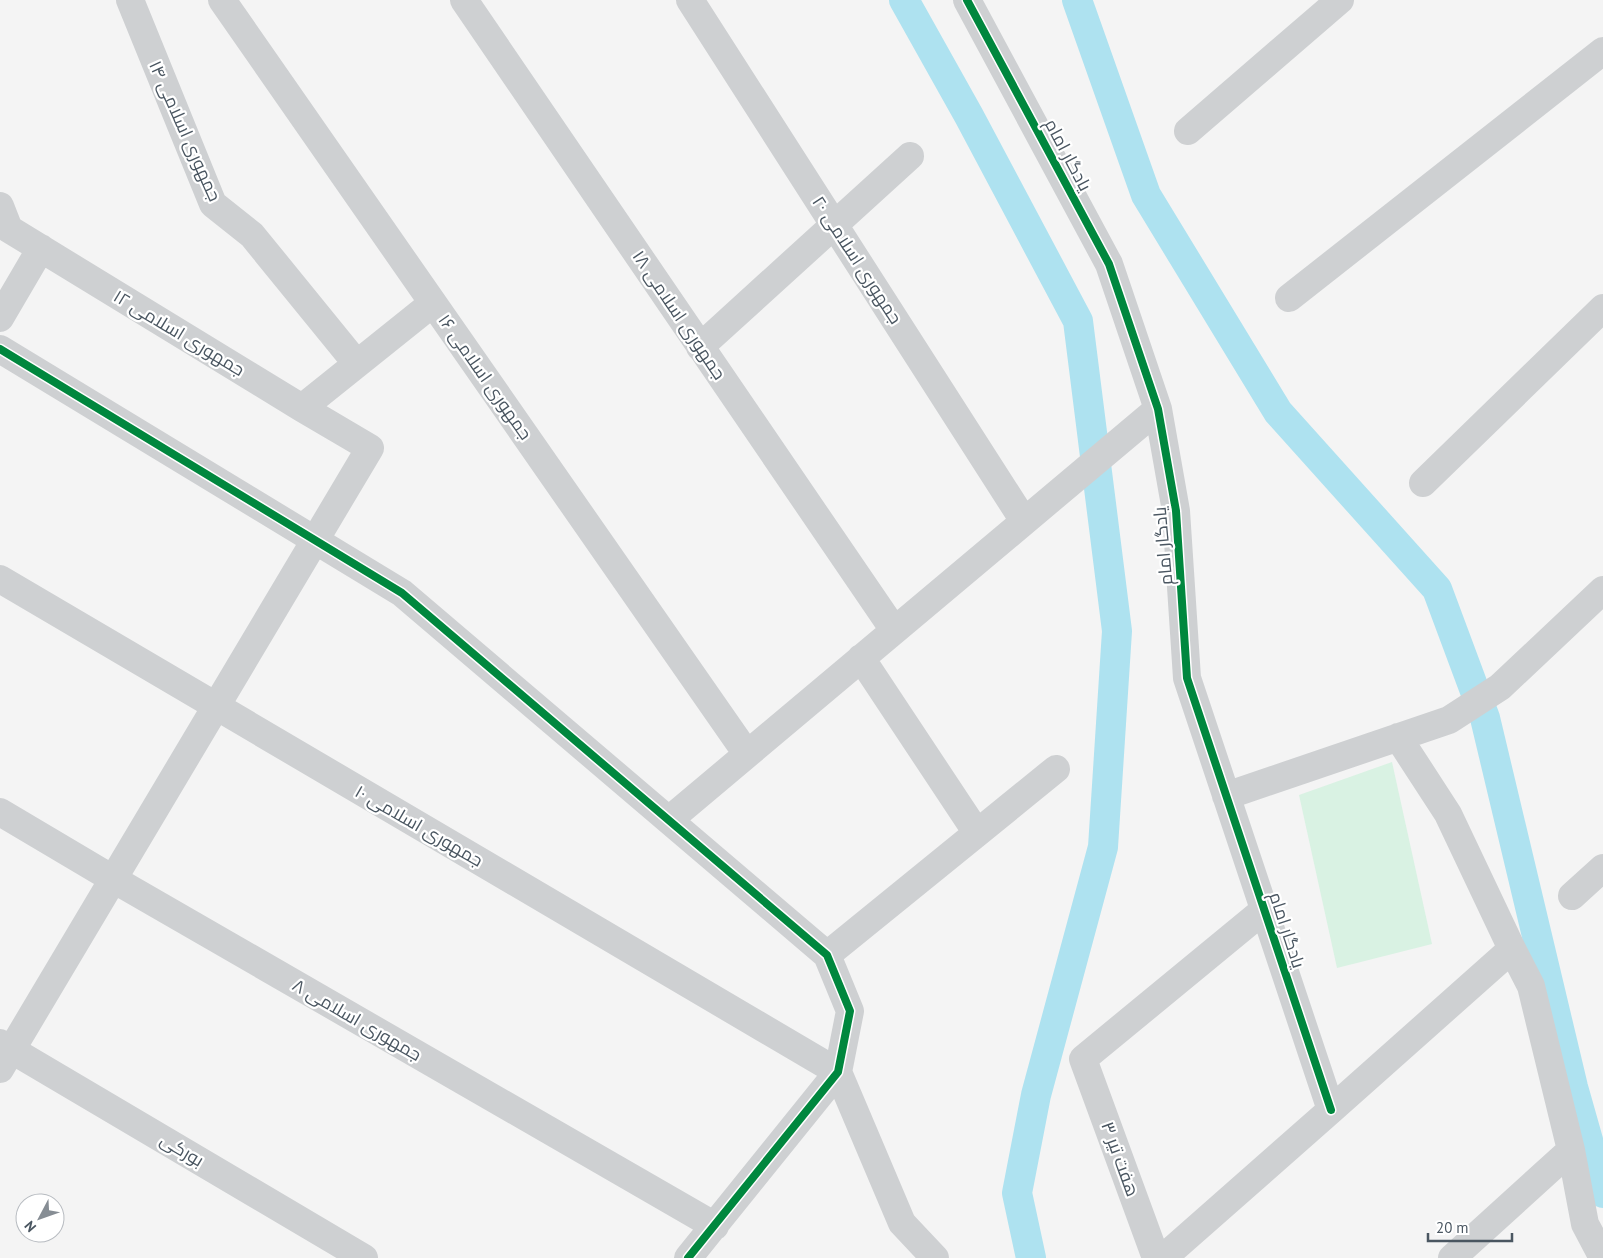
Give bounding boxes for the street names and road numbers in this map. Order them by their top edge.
street label: جمهوری اسلامی ۱۴ [144,57,227,205]
street label: یادگار امام [1039,115,1097,196]
street label: جمهوری اسلامی ۲۰ [807,191,907,328]
street label: جمهوری اسلامی ۱۸ [628,246,731,384]
street label: جمهوری اسلامی ۱۲ [109,284,249,381]
street label: جمهوری اسلامی ۱۶ [433,309,537,444]
street label: یادگار امام [1148,506,1178,586]
street label: جمهوری اسلامی ۱۰ [351,780,487,872]
street label: یادگار امام [1263,889,1311,971]
street label: جمهوری اسلامی ۸ [289,973,426,1066]
street label: هفت تیر ۳ [1096,1118,1145,1199]
street label: بورکی [156,1128,208,1172]

